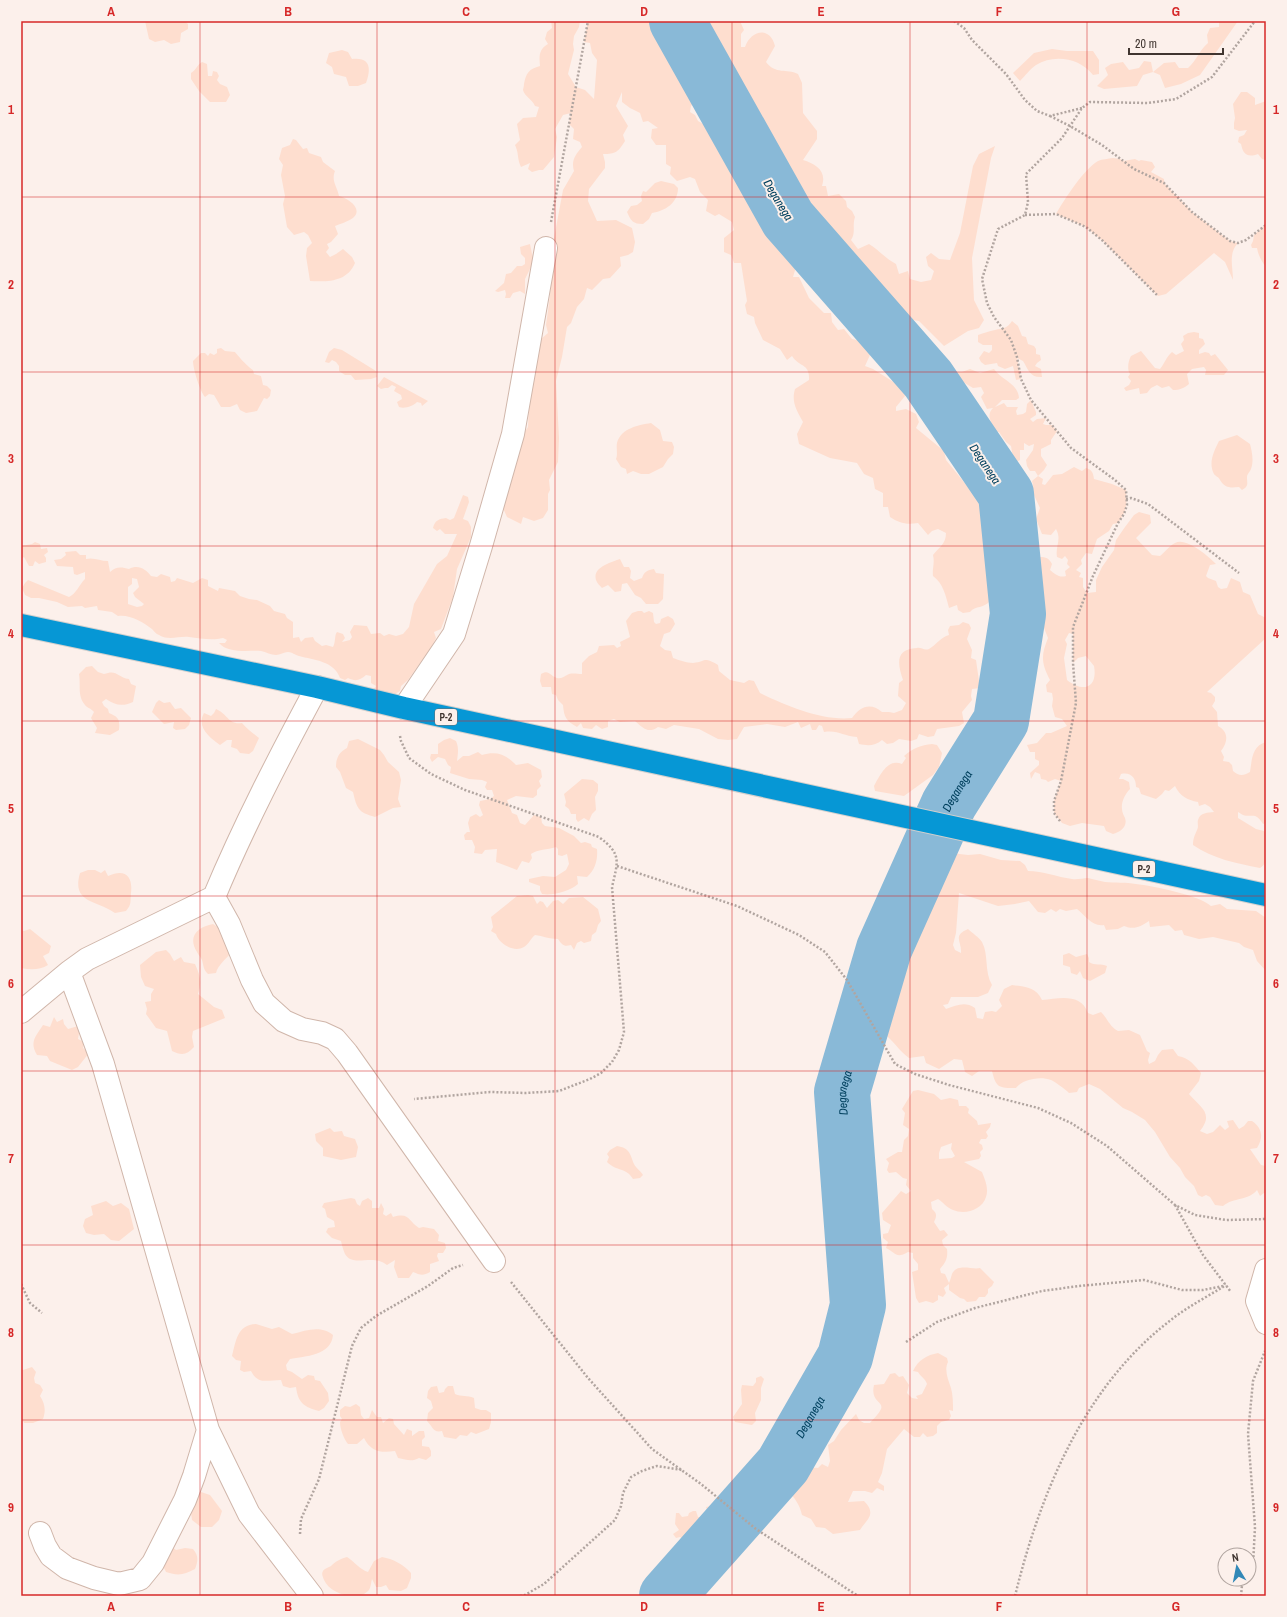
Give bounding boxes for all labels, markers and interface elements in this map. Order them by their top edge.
text: A [107,3,115,20]
text: B [284,3,292,20]
text: C [462,3,470,20]
text: D [640,3,648,20]
text: E [817,3,825,20]
text: F [996,3,1003,20]
text: G [1172,3,1180,20]
scale bar [1129,30,1223,56]
text: 20 m [1135,36,1157,52]
text: 1 [8,101,14,118]
text: 1 [1273,101,1279,118]
water label: Deganega [759,176,797,224]
text: 2 [8,276,14,293]
text: 2 [1273,276,1279,293]
water label: Deganega [966,441,1005,488]
text: 3 [8,450,14,467]
text: 3 [1273,450,1279,467]
text: 4 [8,625,14,642]
text: 4 [1273,625,1279,642]
road number: P-2 [435,709,457,725]
water label: Deganega [939,767,976,814]
text: 5 [8,800,14,817]
text: 5 [1273,800,1279,817]
road number: P-2 [1133,861,1155,877]
text: 6 [8,975,14,992]
text: 6 [1273,975,1279,992]
water label: Deganega [834,1068,856,1116]
text: 7 [8,1150,14,1167]
text: 7 [1273,1150,1279,1167]
text: 8 [8,1324,14,1341]
text: 8 [1273,1324,1279,1341]
water label: Deganega [792,1393,829,1441]
text: 9 [8,1499,14,1516]
text: 9 [1273,1499,1279,1516]
north arrow [1217,1547,1257,1587]
text: N [1231,1550,1240,1565]
text: A [107,1598,115,1615]
text: B [284,1598,292,1615]
text: C [462,1598,470,1615]
text: D [640,1598,648,1615]
text: E [817,1598,825,1615]
text: F [996,1598,1003,1615]
text: G [1172,1598,1180,1615]

